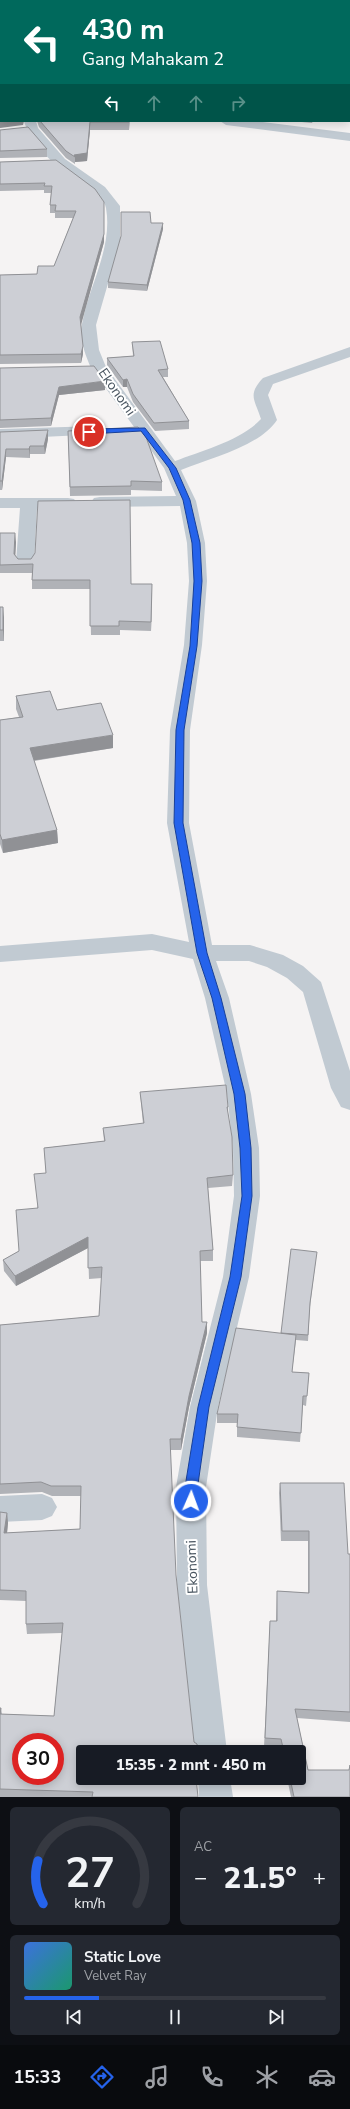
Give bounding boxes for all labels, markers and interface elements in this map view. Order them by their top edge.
text: 430 m [82,11,165,49]
icon: left [16,16,68,68]
text: Gang Mahakam 2 [82,47,224,71]
icon: left [101,92,123,114]
icon: ahead [143,92,165,114]
icon: ahead [185,92,207,114]
icon: right [227,92,249,114]
street label: Ekonomi [94,365,140,419]
pin [72,415,106,449]
icon: arrive [78,421,100,443]
position arrow [170,1480,212,1522]
street label: Ekonomi [182,1540,202,1594]
speed limit sign: 30 [12,1733,64,1785]
text: 15:35 · 2 mnt · 450 m [116,1755,266,1775]
text: AC [194,1838,212,1856]
text: 27 [65,1845,115,1902]
text: 21.5° [223,1858,297,1899]
text: − [194,1863,207,1893]
text: + [313,1863,326,1893]
text: km/h [74,1894,106,1913]
text: Static Love [84,1947,161,1967]
text: Velvet Ray [84,1967,146,1985]
icon: previous [63,2006,85,2028]
icon: pause [164,2006,186,2028]
icon: next [265,2006,287,2028]
icon: directions [88,2063,116,2091]
icon: music [143,2063,171,2091]
icon: phone [198,2063,226,2091]
icon: climate [253,2063,281,2091]
icon: car [308,2063,336,2091]
text: 15:33 [14,2065,61,2089]

